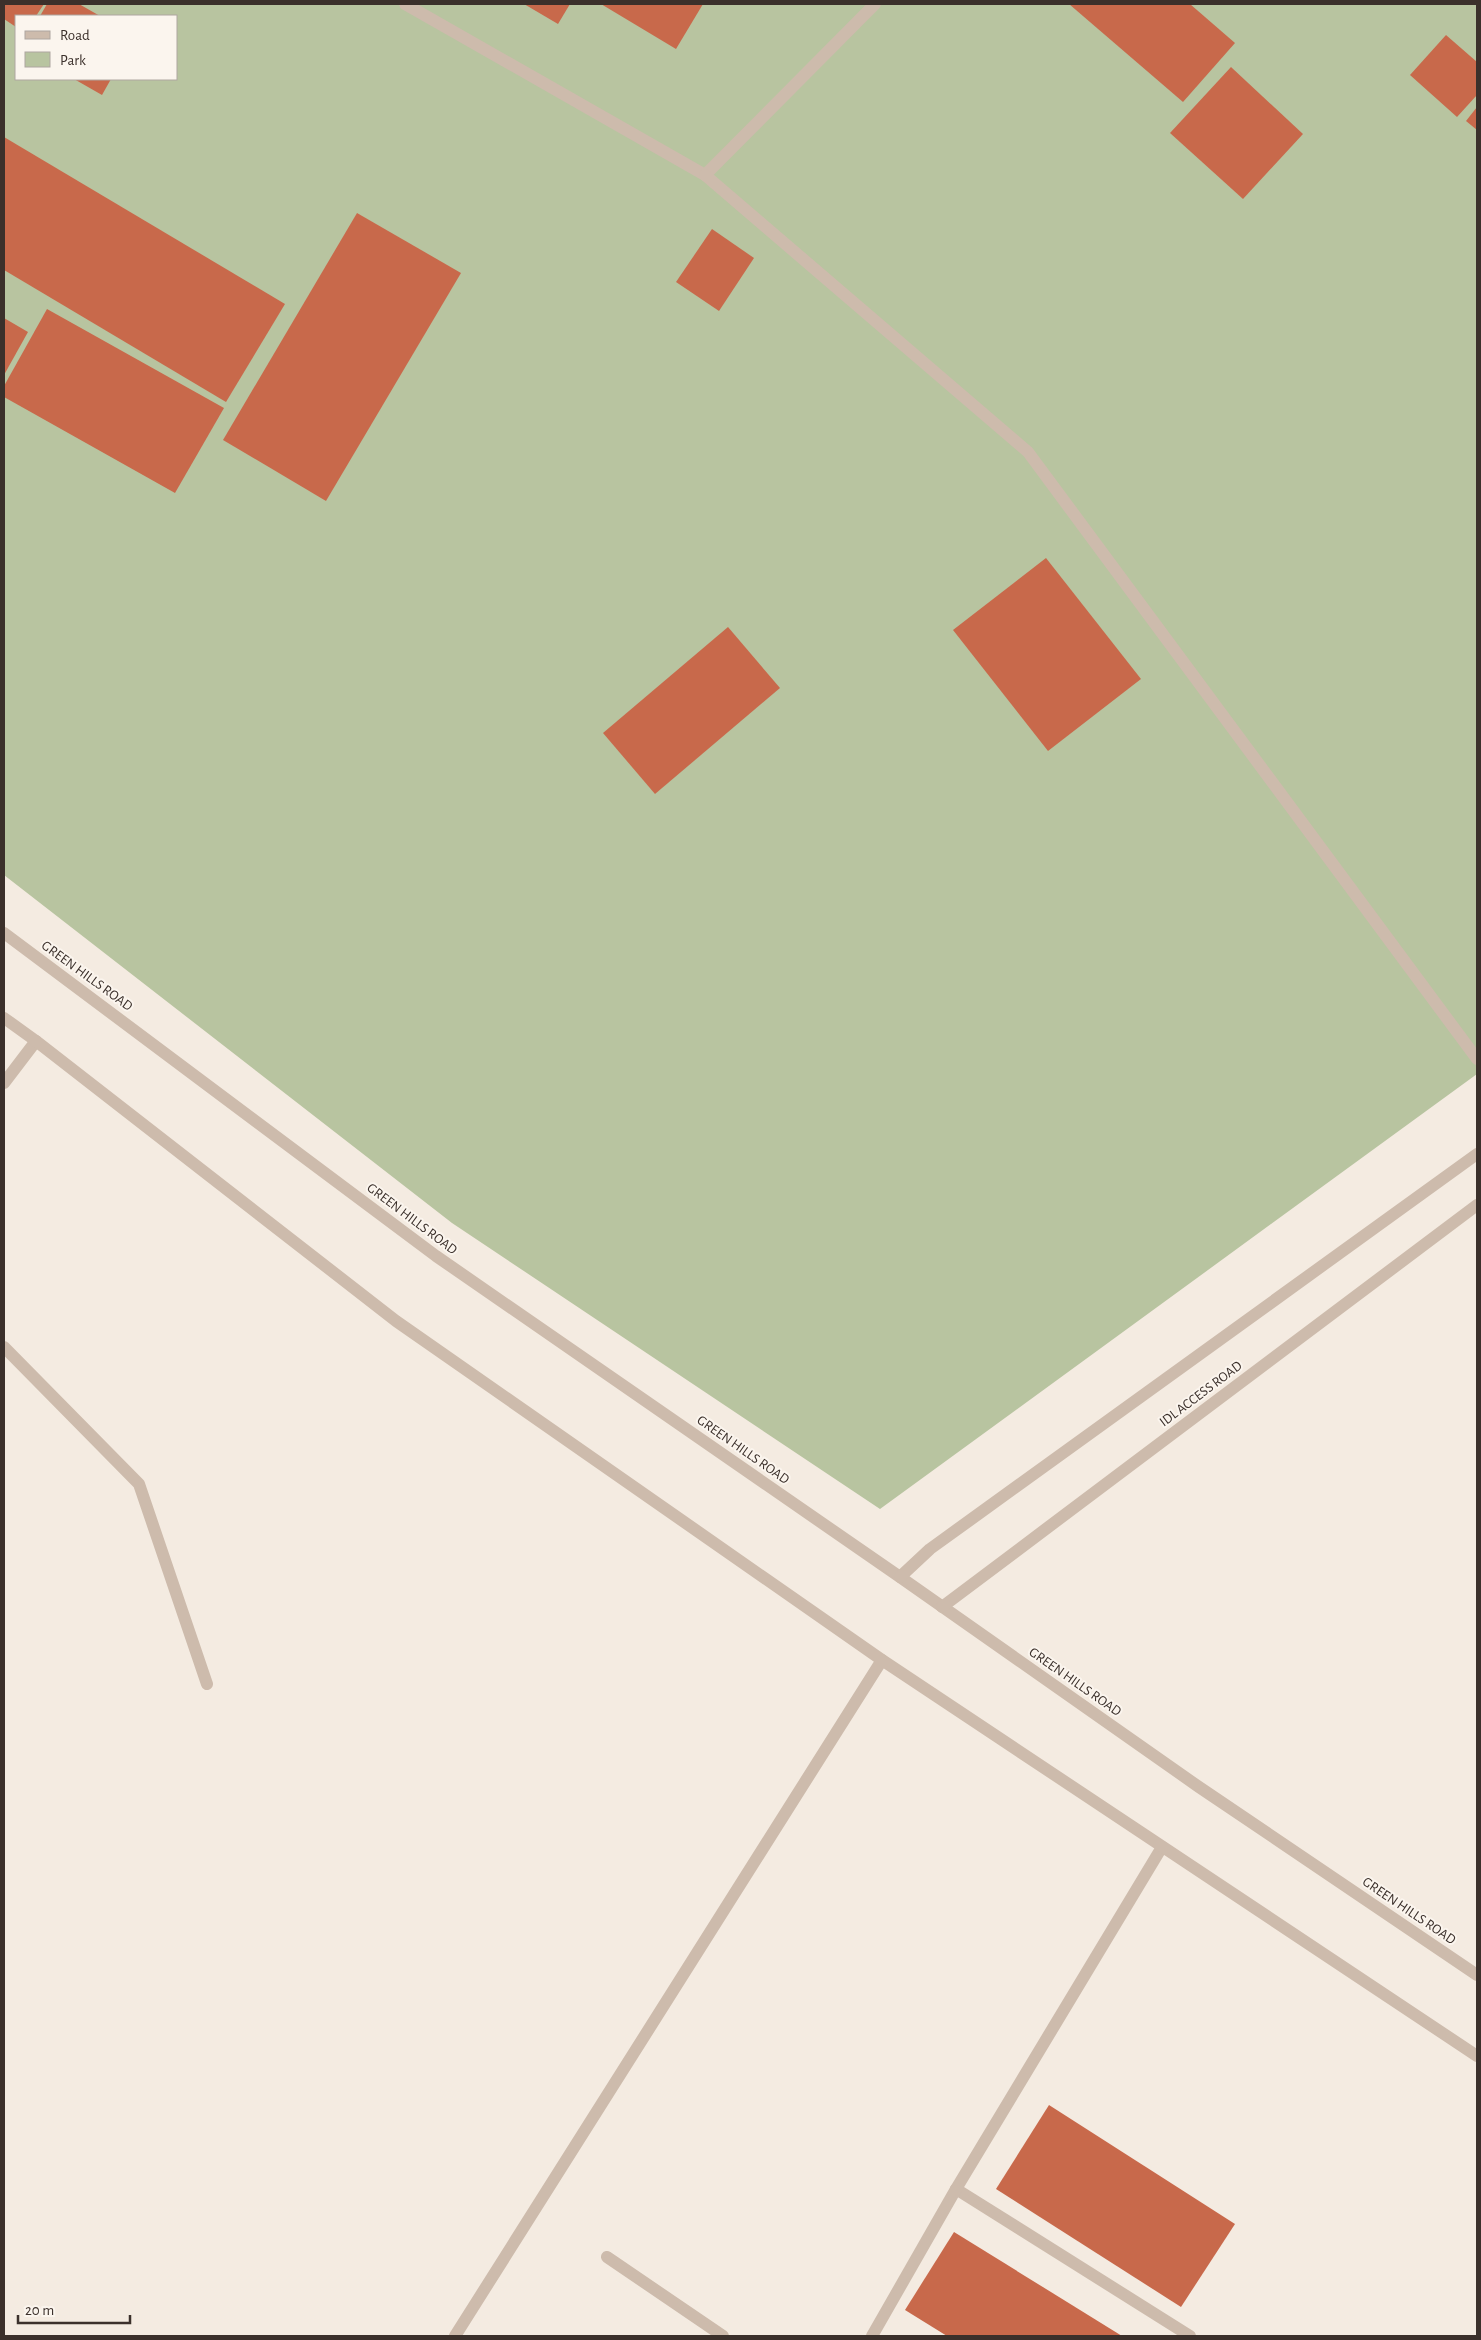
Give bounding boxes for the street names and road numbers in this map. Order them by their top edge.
street label: GREEN HILLS ROAD [39,938,135,1014]
street label: GREEN HILLS ROAD [364,1181,460,1257]
street label: IDL ACCESS ROAD [1157,1359,1245,1429]
street label: GREEN HILLS ROAD [694,1413,792,1487]
street label: GREEN HILLS ROAD [1026,1645,1124,1719]
street label: GREEN HILLS ROAD [1360,1875,1458,1947]

